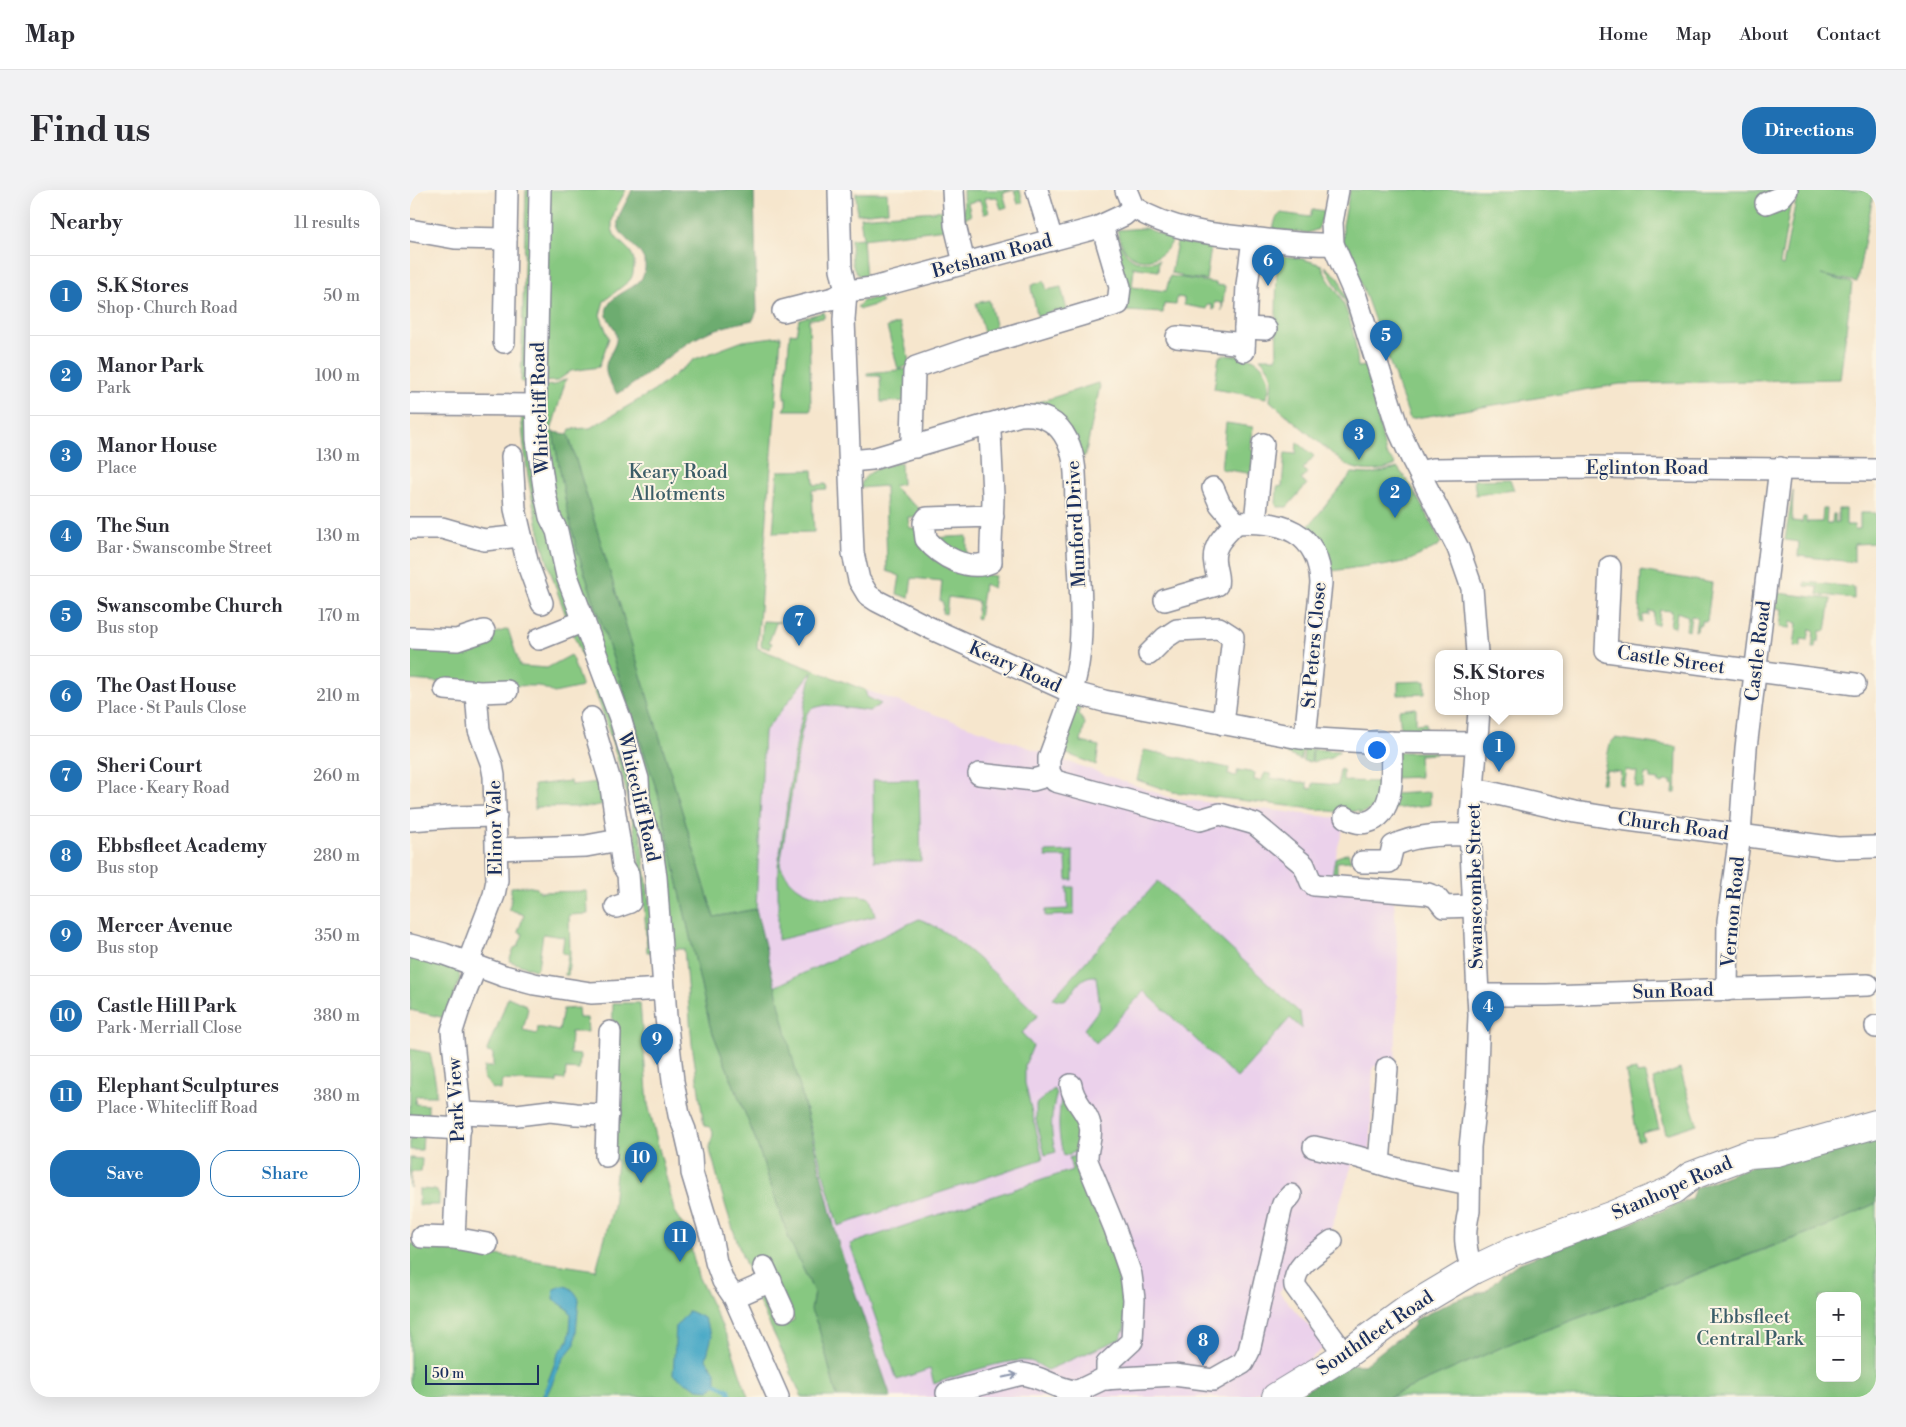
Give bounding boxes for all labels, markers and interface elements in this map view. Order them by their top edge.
text: Map [25,20,75,50]
text: Home [1599,23,1648,46]
text: Map [1676,23,1712,46]
text: About [1740,23,1789,46]
text: Contact [1817,23,1881,46]
button: Directions [1742,107,1876,154]
text: Find us [30,109,150,152]
text: Nearby [50,210,123,236]
text: 11 results [294,213,360,233]
street label: Betsham Road [928,228,1055,284]
pin: 6 [1252,245,1284,286]
text: S.K Stores [97,274,189,298]
text: 1 [62,286,70,306]
text: 50 m [323,286,360,306]
text: Shop · Church Road [97,298,237,318]
pin: 5 [1370,320,1402,361]
street label: Whitecliff Road [526,341,554,476]
text: Manor Park [97,354,204,378]
text: 2 [61,366,71,386]
text: 100 m [315,366,360,386]
text: Park [97,378,130,398]
pin: 3 [1343,419,1375,460]
text: Manor House [97,434,217,458]
text: 3 [61,446,71,466]
text: 130 m [316,446,360,466]
street label: Eglinton Road [1586,456,1709,480]
text: Place [97,458,137,478]
park label: Keary Road Allotments [628,460,728,506]
street label: Munford Drive [1061,460,1091,588]
pin: 2 [1379,477,1411,518]
text: The Sun [97,514,170,538]
text: 4 [61,526,71,546]
text: 130 m [316,526,360,546]
text: Bar · Swanscombe Street [97,538,272,558]
street label: St Peters Close [1297,581,1331,709]
text: Swanscombe Church [97,594,283,618]
street label: Castle Road [1740,599,1776,703]
pin: 7 [783,605,815,646]
text: 5 [61,606,71,626]
text: 170 m [318,606,360,626]
text: Bus stop [97,618,159,638]
street label: Keary Road [965,636,1065,698]
street label: Castle Street [1615,641,1727,679]
popup [1435,650,1563,715]
text: S.K Stores [1453,661,1545,685]
text: The Oast House [97,674,236,698]
text: Shop [1453,685,1490,705]
text: 6 [61,686,71,706]
text: 210 m [316,686,360,706]
text: Place · St Pauls Close [97,698,247,718]
street label: Whitecliff Road [612,729,666,864]
pin: 1 [1483,731,1515,772]
your location [1364,737,1390,763]
text: Sheri Court [97,754,202,778]
text: 7 [61,766,71,786]
text: 260 m [313,766,360,786]
text: Place · Keary Road [97,778,230,798]
street label: Elinor Vale [482,780,508,876]
street label: Swanscombe Street [1462,803,1488,969]
street label: Church Road [1616,806,1730,846]
text: Ebbsfleet Academy [97,834,267,858]
text: 8 [61,846,71,866]
text: 280 m [313,846,360,866]
street label: Vernon Road [1716,855,1750,970]
text: Bus stop [97,858,159,878]
text: Mercer Avenue [97,914,233,938]
text: 9 [61,926,71,946]
text: 350 m [314,926,360,946]
text: Bus stop [97,938,159,958]
street label: Sun Road [1632,978,1714,1004]
pin: 4 [1472,991,1504,1032]
text: Castle Hill Park [97,994,237,1018]
text: 10 [57,1006,75,1026]
text: 380 m [313,1006,360,1026]
text: Park · Merriall Close [97,1018,242,1038]
pin: 9 [641,1024,673,1065]
street label: Park View [442,1056,470,1143]
text: Elephant Sculptures [97,1074,279,1098]
text: 11 [58,1086,74,1106]
text: 380 m [313,1086,360,1106]
text: Place · Whitecliff Road [97,1098,258,1118]
pin: 10 [625,1142,657,1183]
button: Save [50,1150,200,1197]
button: Share [210,1150,360,1197]
street label: Stanhope Road [1608,1151,1736,1225]
pin: 11 [664,1221,696,1262]
street label: Southfleet Road [1312,1285,1438,1381]
map controls [1816,1292,1861,1382]
button: + [1816,1292,1861,1337]
park label: Ebbsfleet Central Park [1696,1305,1805,1351]
pin: 8 [1187,1325,1219,1366]
button: − [1816,1337,1861,1382]
scale bar [425,1362,539,1385]
text: 50 m [432,1365,464,1383]
one-way arrow [1002,1371,1018,1380]

